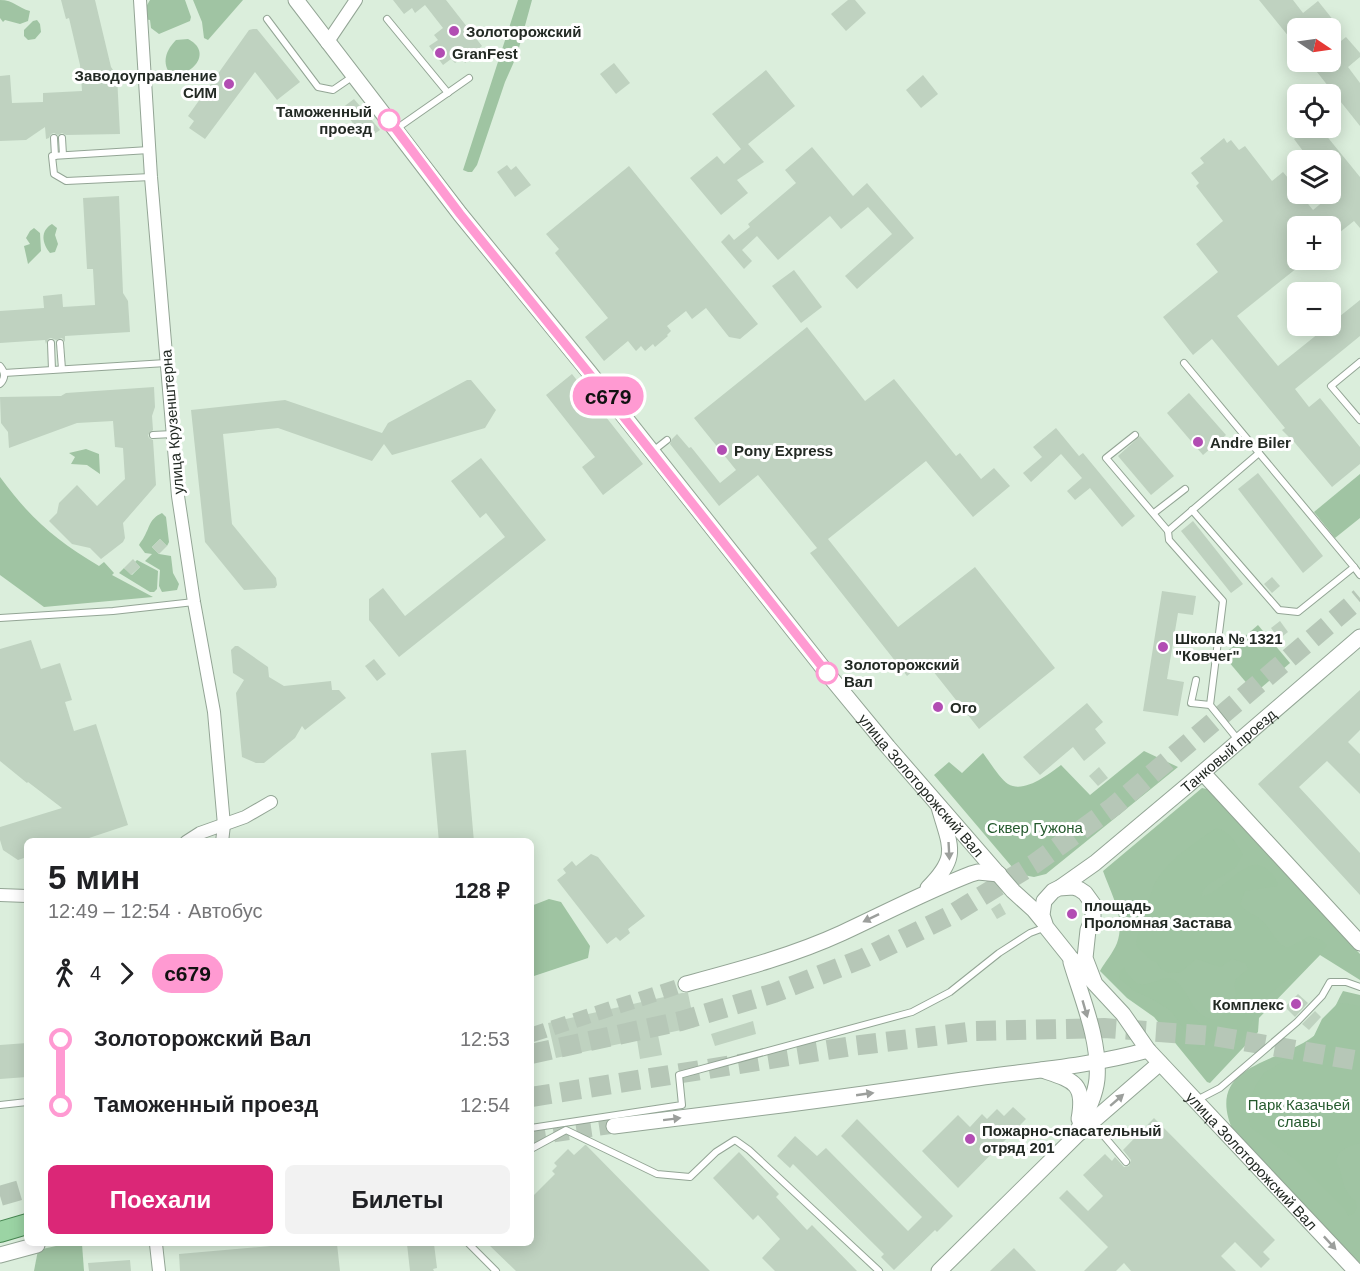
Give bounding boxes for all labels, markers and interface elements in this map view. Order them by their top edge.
north arrow [1287,18,1341,72]
map controls [1287,18,1341,336]
place label: Золоторожский [466,23,581,40]
marker: Золоторожский [447,24,461,38]
place label: GranFest [452,45,518,62]
marker: GranFest [433,46,447,60]
place label: Заводоуправление СИМ [75,67,217,101]
marker: Заводоуправление СИМ [222,77,236,91]
button: locate [1287,84,1341,138]
place label: Таможенный проезд [276,103,372,137]
marker: Таможенный проезд [378,109,400,131]
button: layers [1287,150,1341,204]
button: + [1287,216,1341,270]
button: − [1287,282,1341,336]
street label: улица Крузенштерна [157,348,187,495]
line badge: с679 [566,376,650,416]
text: с679 [585,385,631,408]
place label: Andre Biler [1210,434,1291,451]
marker: Andre Biler [1191,435,1205,449]
place label: Pony Express [734,442,833,459]
marker: Pony Express [715,443,729,457]
place label: Школа № 1321 "Ковчег" [1175,630,1282,664]
marker: Школа № 1321 "Ковчег" [1156,640,1170,654]
place label: Золоторожский Вал [844,656,959,690]
marker: Золоторожский Вал [816,662,838,684]
place label: Ого [950,699,977,716]
marker: Ого [931,700,945,714]
street label: Танковый проезд [1177,705,1279,796]
street label: улица Золоторожский Вал [855,710,988,860]
park label: Сквер Гужона [987,819,1084,836]
one-way arrow [944,842,953,861]
text: 5 мин [48,859,140,896]
text: 128 ₽ [454,878,510,903]
place label: площадь Проломная Застава [1084,897,1232,931]
text: 12:49 – 12:54 · Автобус [48,900,262,922]
marker: площадь Проломная Застава [1065,907,1079,921]
one-way arrow [863,914,880,923]
icon: walk [48,957,81,990]
icon: forward [110,957,143,990]
text: 4 [90,962,101,984]
text: с679 [164,962,211,985]
place label: Комплекс [1212,996,1284,1013]
marker: Комплекс [1289,997,1303,1011]
one-way arrow [1081,1000,1090,1018]
text: Золоторожский Вал [94,1026,312,1051]
text: 12:53 [460,1028,510,1050]
street label: улица Золоторожский Вал [1183,1088,1321,1233]
one-way arrow [856,1089,875,1098]
text: Таможенный проезд [94,1092,318,1117]
one-way arrow [1109,1093,1125,1106]
text: 12:54 [460,1094,510,1116]
park label: Парк Казачьей славы [1248,1096,1350,1130]
one-way arrow [663,1114,682,1124]
place label: Пожарно-спасательный отряд 201 [982,1122,1161,1156]
marker: Пожарно-спасательный отряд 201 [963,1132,977,1146]
button: Поехали [48,1165,273,1234]
button: Билеты [285,1165,510,1234]
one-way arrow [1322,1235,1336,1249]

